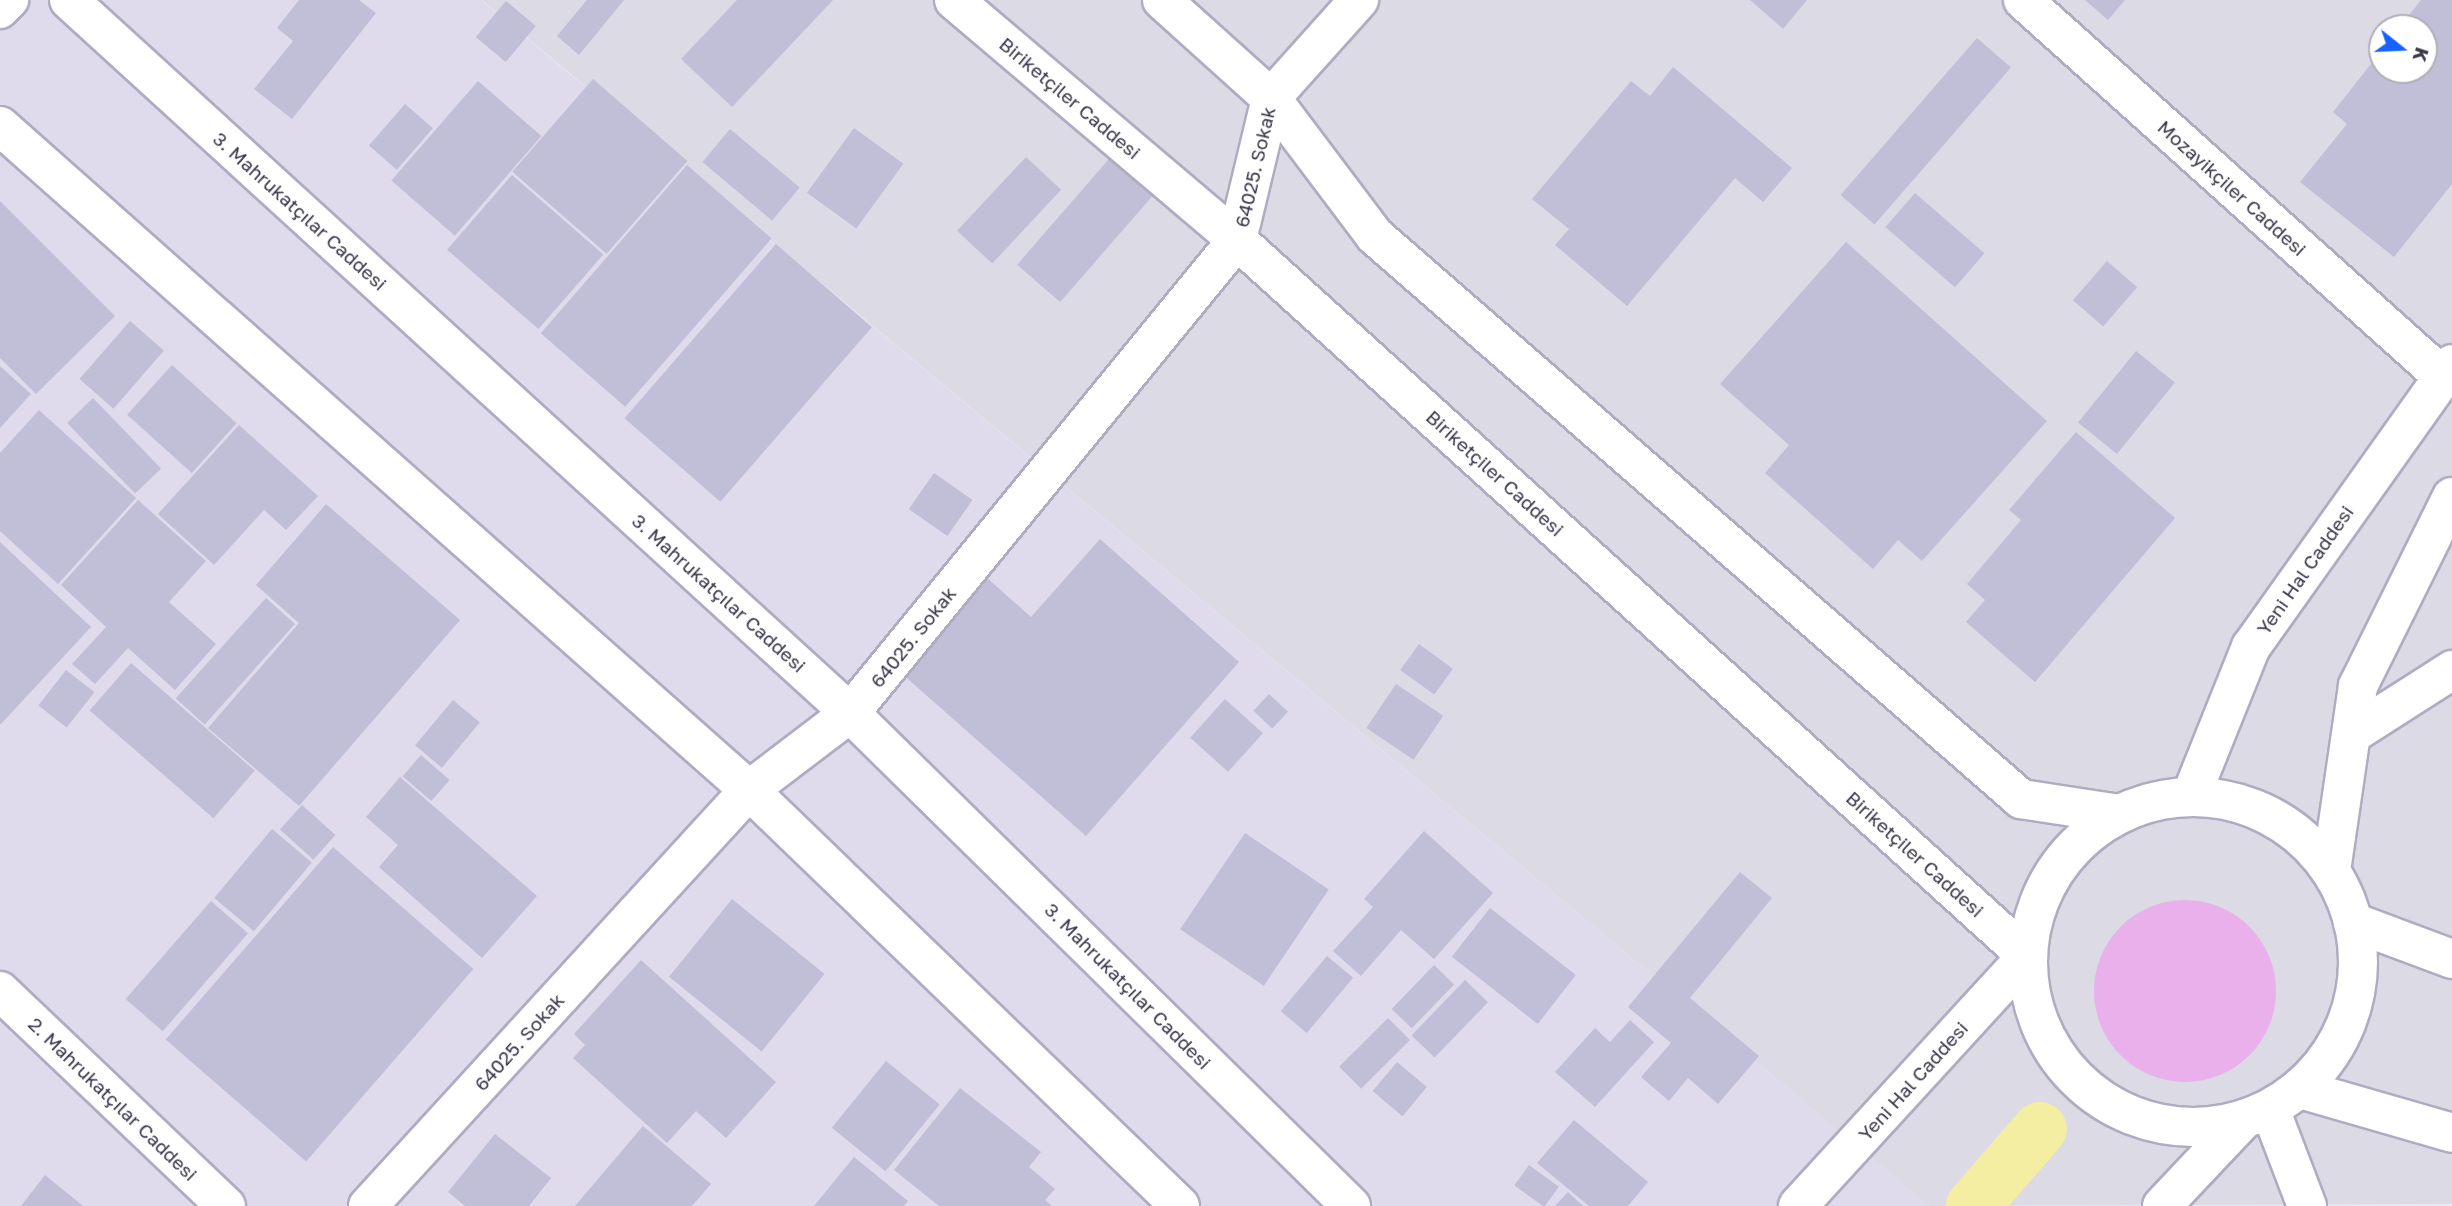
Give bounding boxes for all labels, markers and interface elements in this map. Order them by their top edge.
north arrow [2368,14,2438,84]
street label: Biriketçiler Caddesi [995,32,1145,164]
text: K [2408,45,2435,65]
street label: 64025. Sokak [1230,105,1280,229]
street label: Mozayikçiler Caddesi [2153,115,2311,261]
street label: 3. Mahrukatçılar Caddesi [209,127,391,295]
street label: Biriketçiler Caddesi [1422,405,1568,541]
street label: Yeni Hal Caddesi [2252,501,2358,639]
street label: 3. Mahrukatçılar Caddesi [628,509,810,677]
street label: 64025. Sokak [865,582,961,692]
street label: Biriketçiler Caddesi [1842,786,1988,922]
street label: 3. Mahrukatçılar Caddesi [1040,898,1216,1074]
street label: 64025. Sokak [469,989,569,1095]
street label: 2. Mahrukatçılar Caddesi [24,1012,202,1186]
street label: Yeni Hal Caddesi [1854,1017,1972,1145]

